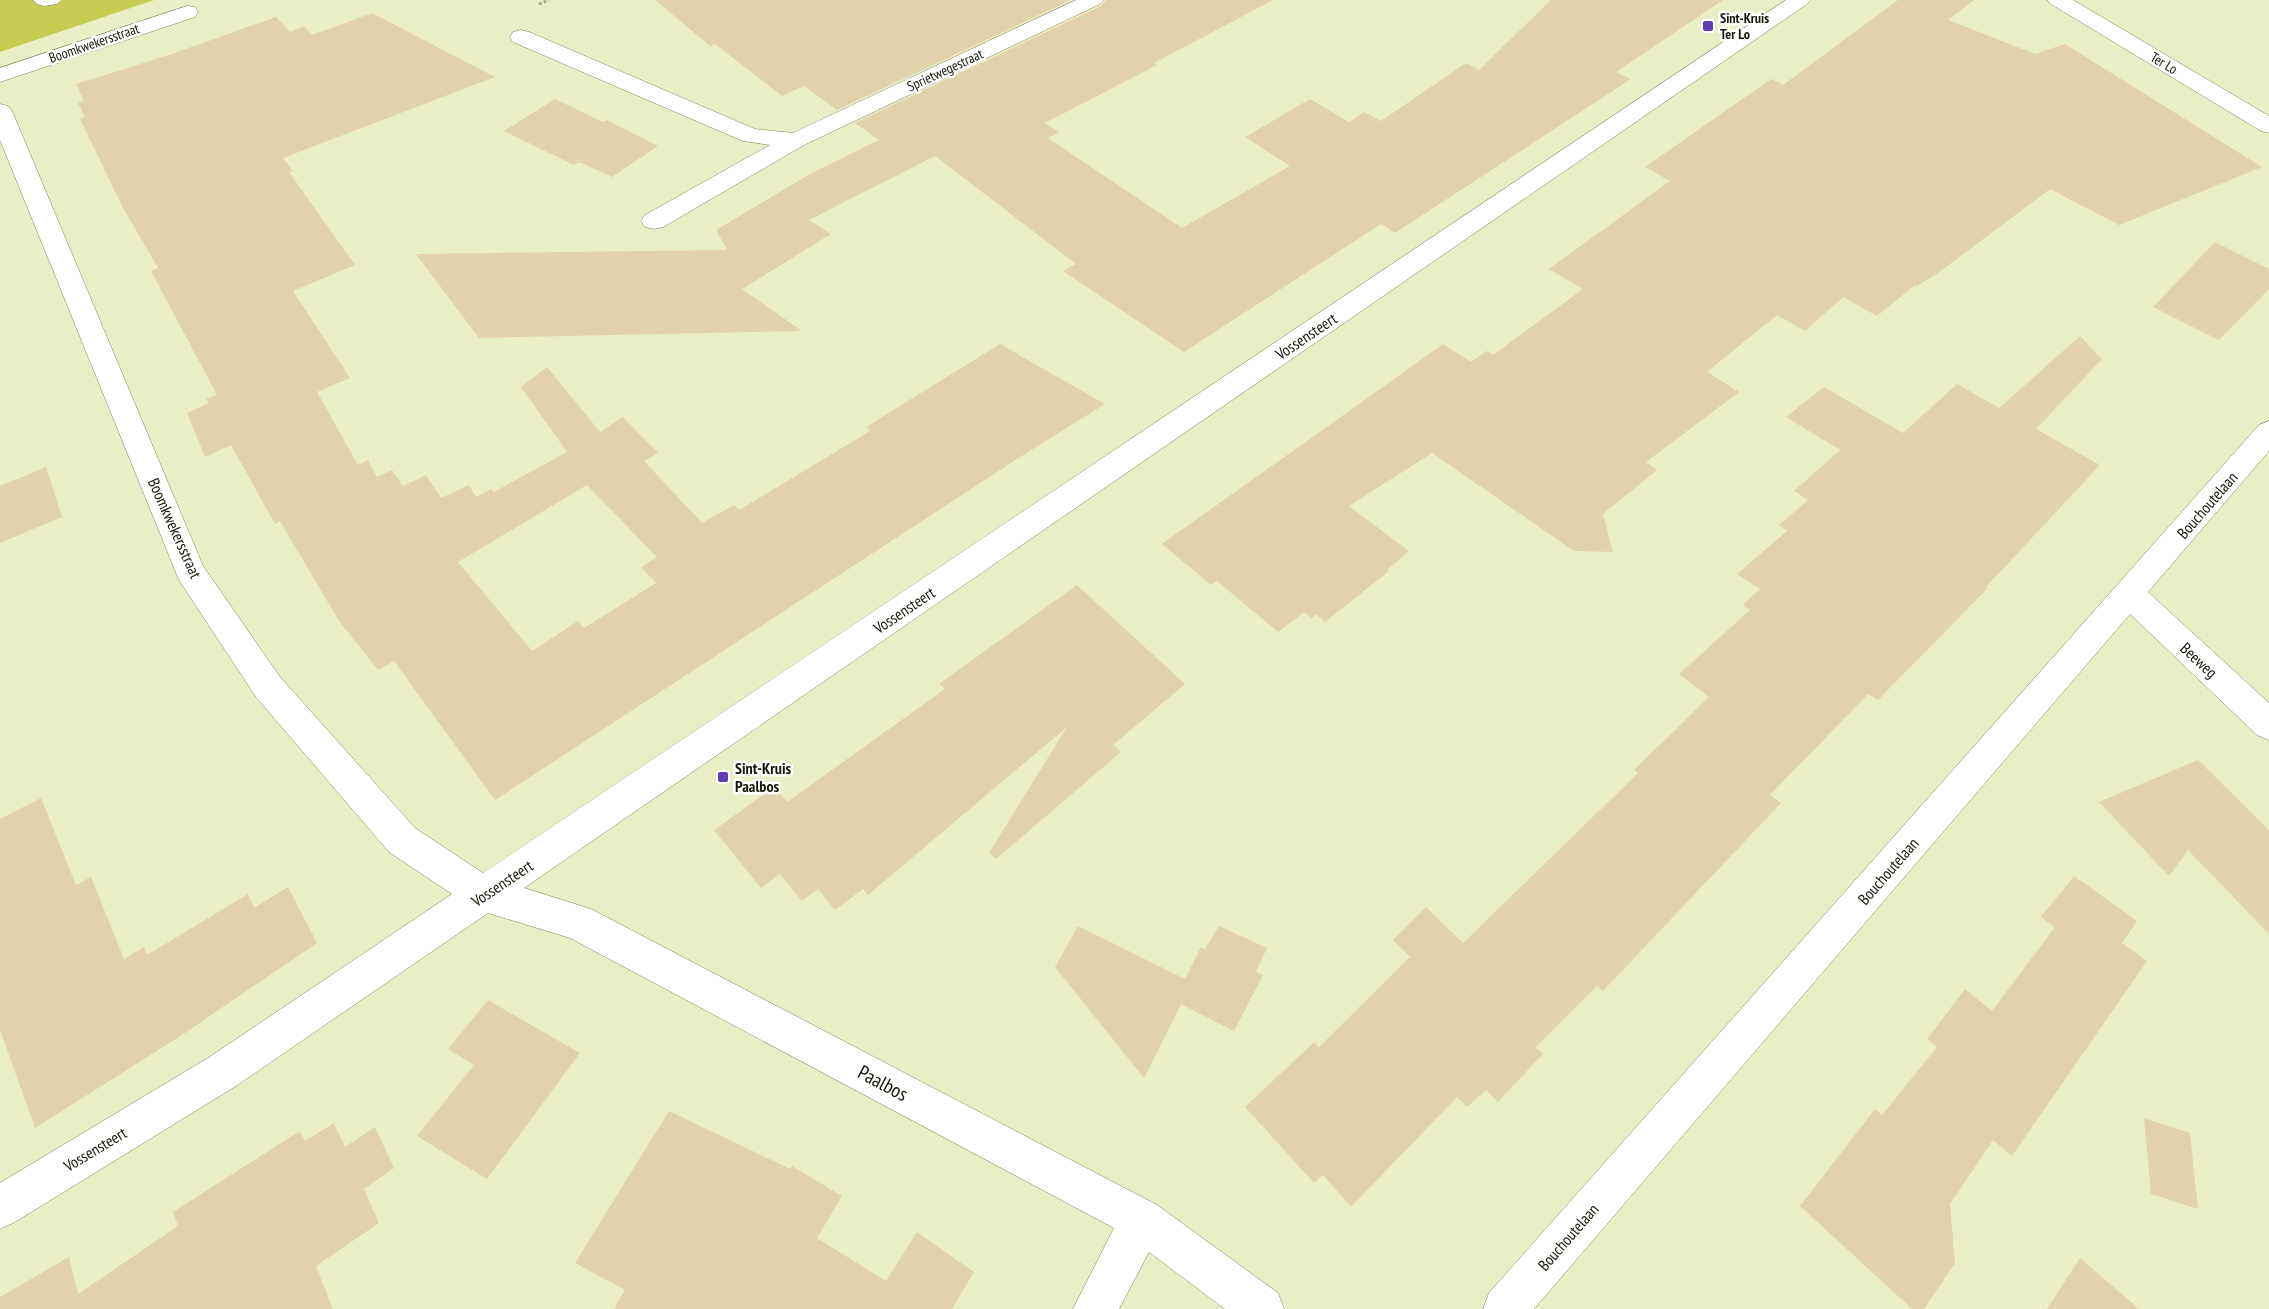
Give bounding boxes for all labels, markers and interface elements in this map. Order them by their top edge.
place label: Sint-Kruis Ter Lo [1720,9,1769,43]
street label: Boomkwekersstraat [47,19,142,67]
marker: Sint-Kruis Ter Lo [1701,19,1715,33]
street label: Sprietwegestraat [904,45,986,95]
street label: Ter Lo [2147,48,2181,78]
street label: Vossensteert [1271,308,1341,364]
street label: Bouchoutelaan [2172,467,2242,543]
street label: Boomkwekersstraat [144,475,206,582]
street label: Vossensteert [869,582,939,638]
street label: Beeweg [2176,638,2222,682]
place label: Sint-Kruis Paalbos [735,758,792,796]
marker: Sint-Kruis Paalbos [716,770,730,784]
street label: Bouchoutelaan [1853,833,1923,909]
street label: Vossensteert [467,855,537,911]
street label: Paalbos [853,1059,913,1107]
street label: Vossensteert [59,1122,131,1176]
street label: Bouchoutelaan [1533,1199,1603,1275]

